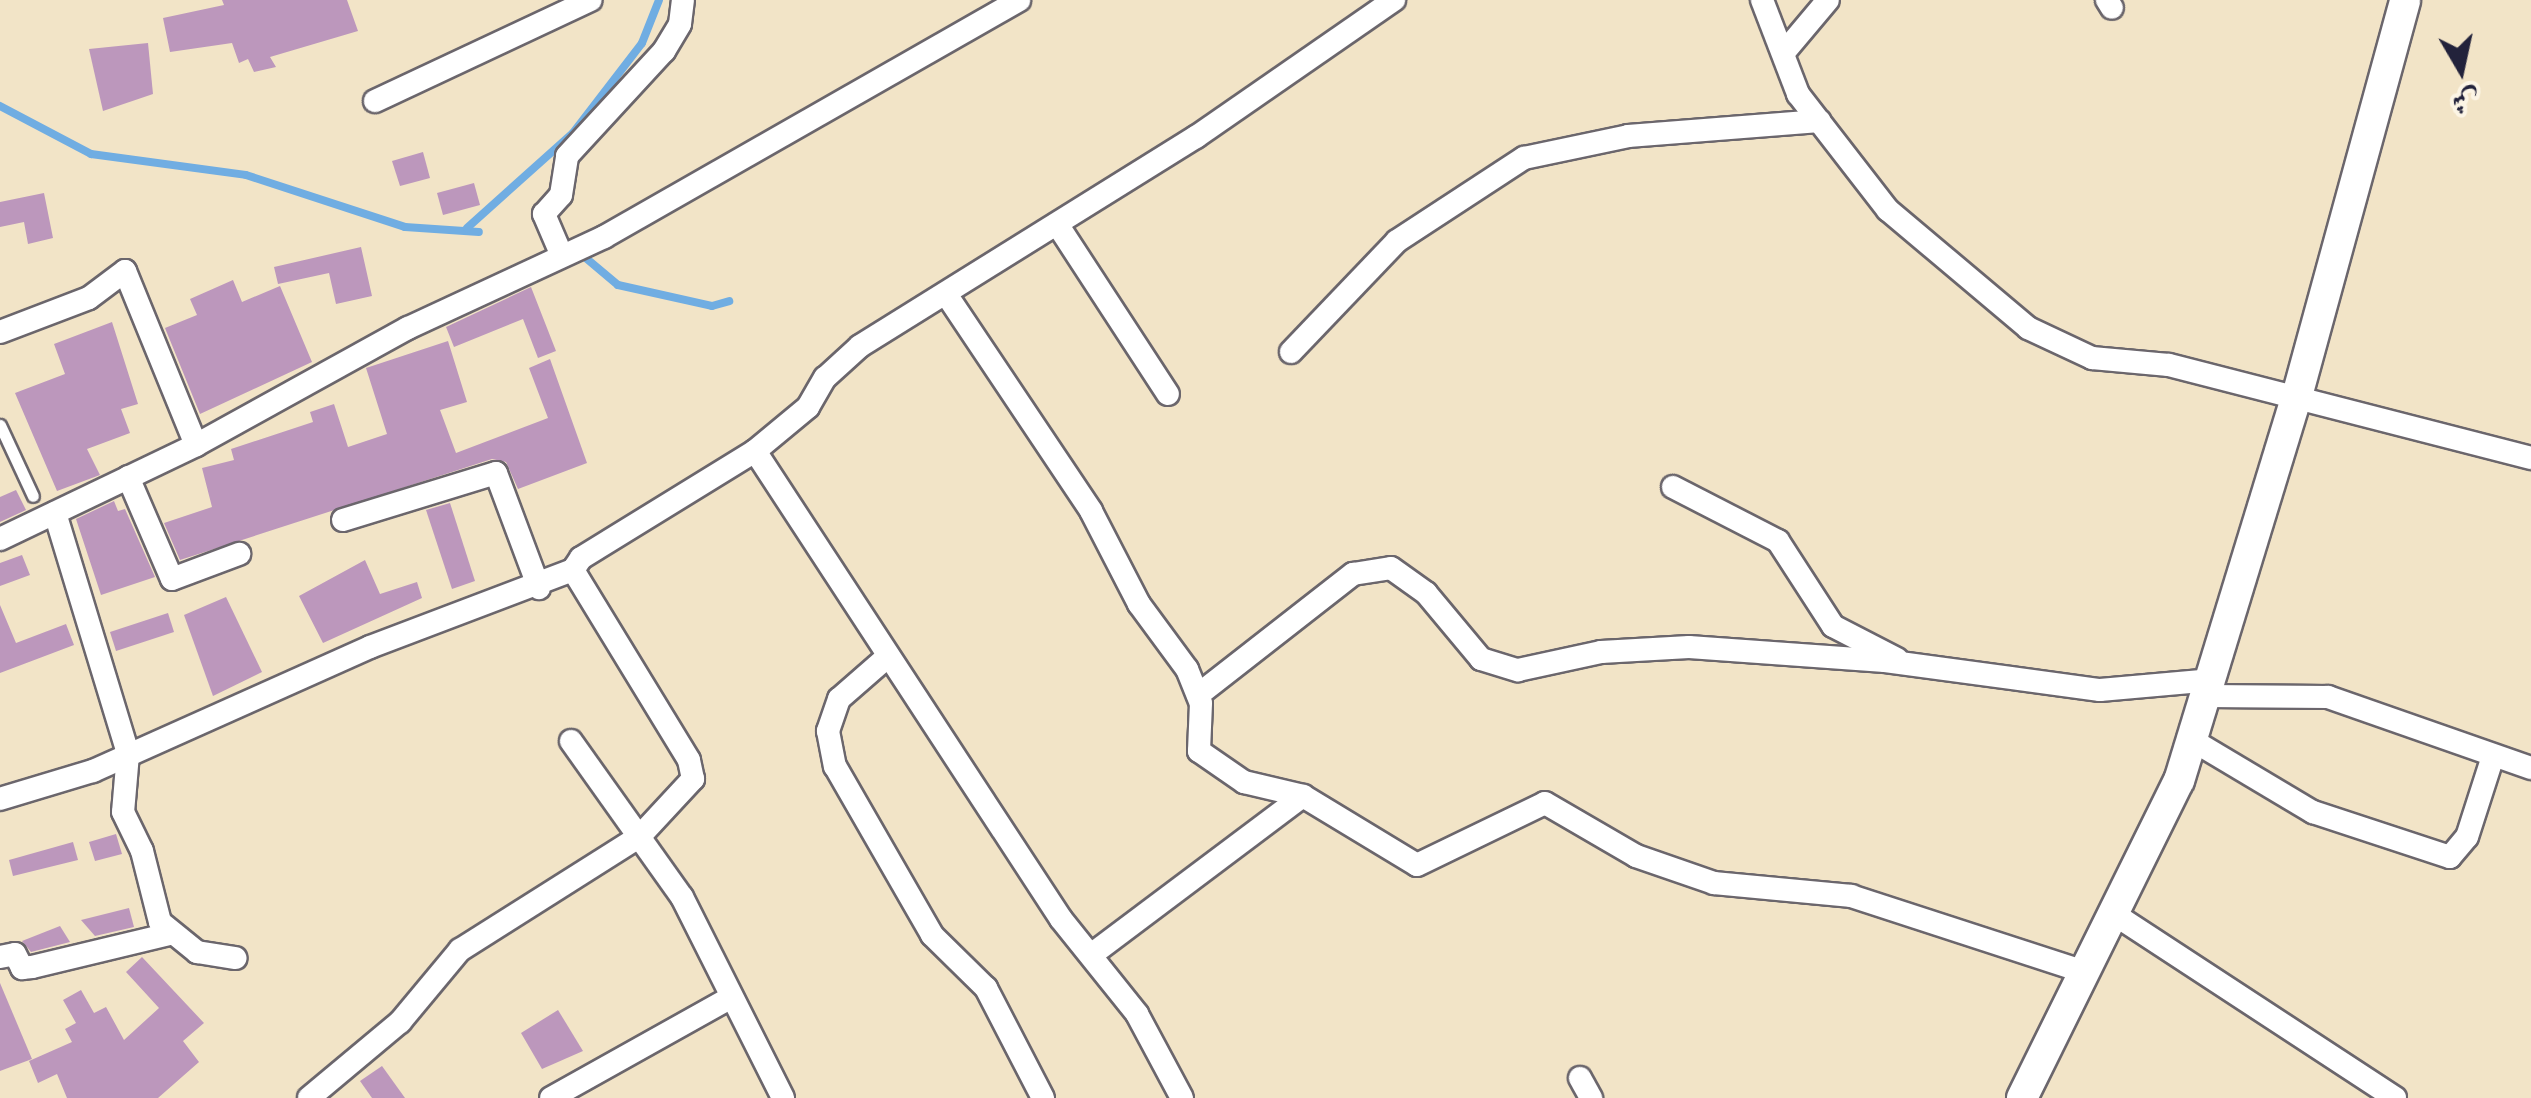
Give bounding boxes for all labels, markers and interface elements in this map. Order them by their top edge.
north arrow [2411,20,2511,120]
text: ش [2449,79,2483,122]

